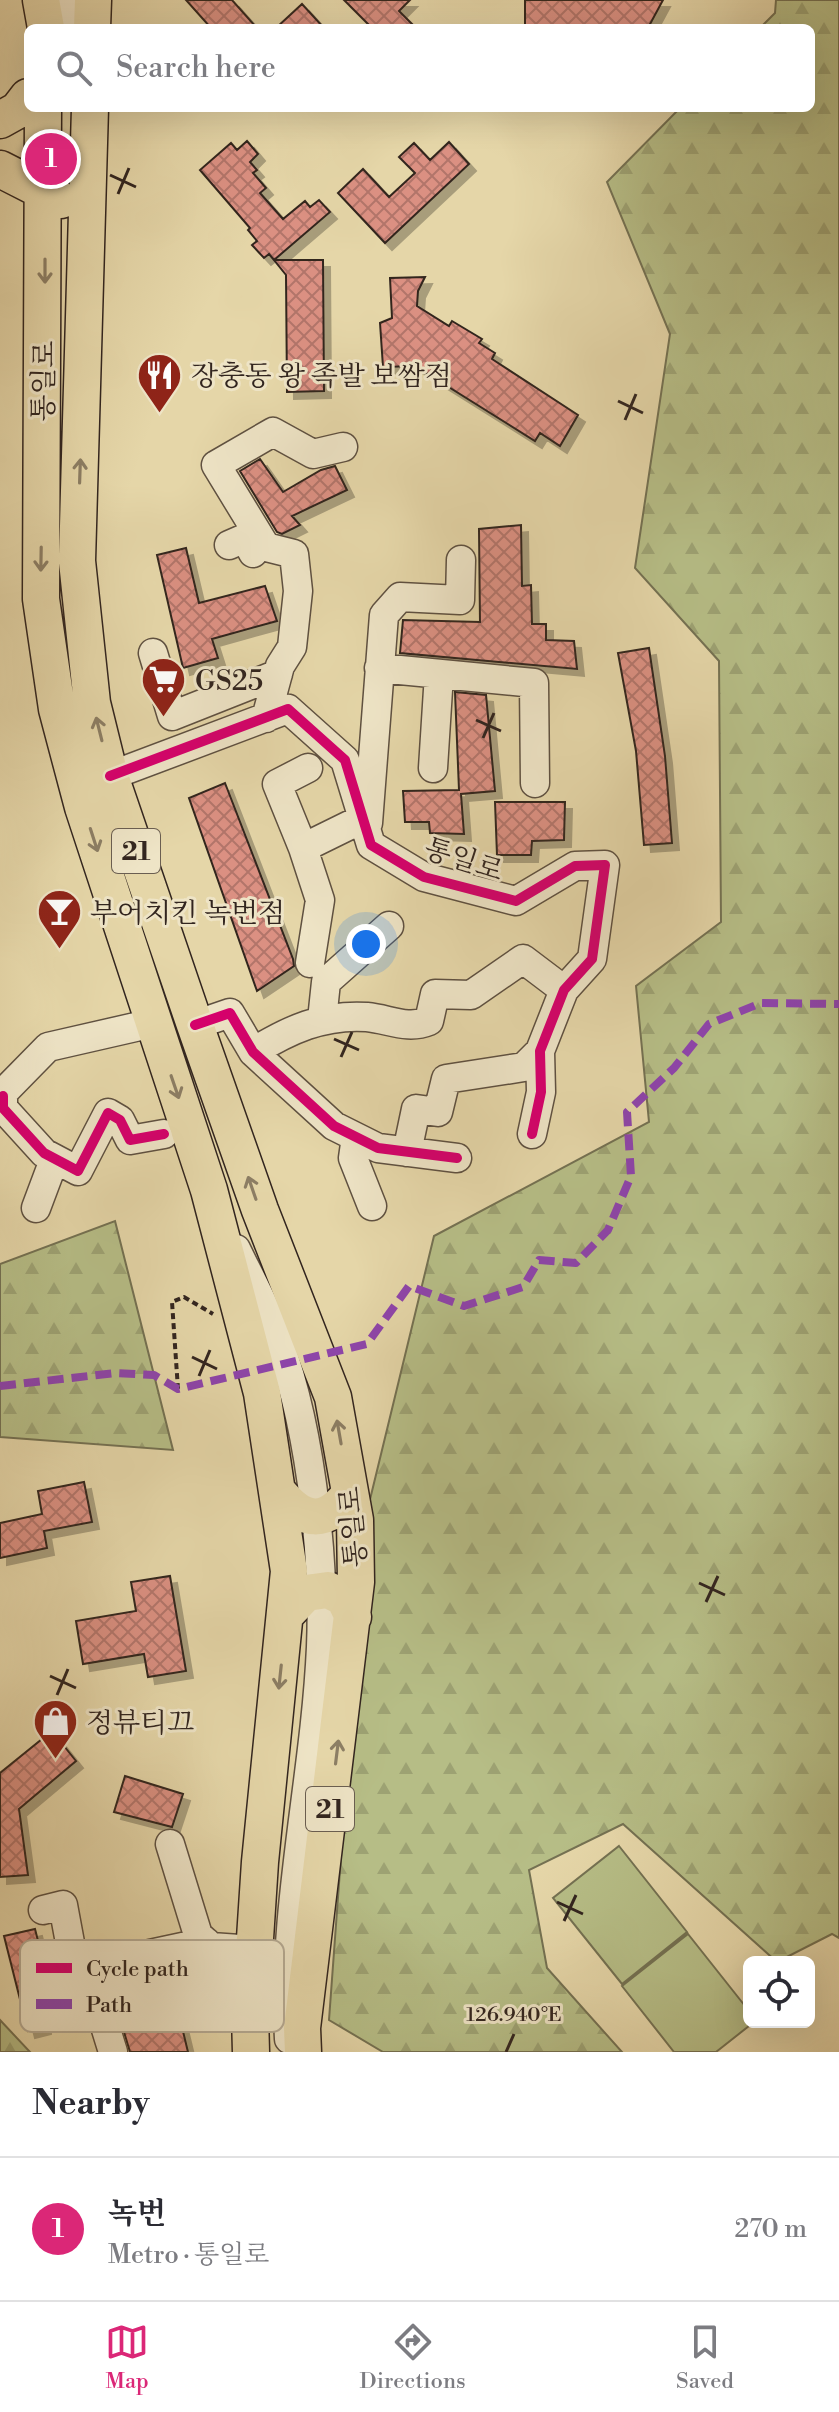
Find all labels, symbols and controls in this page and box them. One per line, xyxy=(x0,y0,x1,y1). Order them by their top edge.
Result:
search box xyxy=(24,24,815,112)
icon: search xyxy=(52,46,96,90)
text: Search here xyxy=(116,49,276,87)
pin: 1 xyxy=(25,129,77,189)
one-way arrow xyxy=(37,257,52,284)
street label: 통일로 xyxy=(26,340,63,422)
restaurant icon: 장충동 왕 족발 보쌈점 xyxy=(136,351,184,414)
place label: 장충동 왕 족발 보쌈점 xyxy=(191,359,452,394)
one-way arrow xyxy=(72,458,87,485)
one-way arrow xyxy=(33,545,49,572)
supermarket icon: GS25 xyxy=(140,656,188,719)
place label: GS25 xyxy=(195,664,263,699)
one-way arrow xyxy=(90,717,105,742)
one-way arrow xyxy=(87,828,102,853)
road number: 21 xyxy=(112,829,160,873)
street label: 통일로 xyxy=(420,831,508,890)
bar icon: 부어치킨 녹번점 xyxy=(35,888,83,951)
place label: 부어치킨 녹번점 xyxy=(90,896,285,931)
your location xyxy=(346,924,386,964)
one-way arrow xyxy=(168,1075,183,1100)
one-way arrow xyxy=(244,1176,258,1201)
one-way arrow xyxy=(331,1420,346,1445)
street label: 통일로 xyxy=(333,1485,374,1569)
one-way arrow xyxy=(273,1663,288,1689)
shop icon: 정뷰티끄 xyxy=(31,1698,79,1761)
place label: 정뷰티끄 xyxy=(86,1706,194,1741)
one-way arrow xyxy=(330,1740,345,1765)
road number: 21 xyxy=(306,1787,354,1831)
legend xyxy=(20,1940,284,2032)
text: Cycle path xyxy=(86,1956,189,1983)
map controls xyxy=(743,1956,815,2028)
button: locate xyxy=(743,1956,815,2028)
text: Path xyxy=(86,1992,132,2019)
text: 126.940°E xyxy=(466,2003,562,2028)
text: Nearby xyxy=(32,2083,150,2125)
text: 녹번 xyxy=(108,2195,166,2233)
text: 1 xyxy=(52,2213,64,2245)
text: 270 m xyxy=(734,2213,807,2245)
text: Metro · 통일로 xyxy=(108,2239,269,2271)
tab: Map xyxy=(105,2320,149,2395)
tab: Directions xyxy=(360,2320,466,2395)
tab: Saved xyxy=(676,2320,734,2395)

